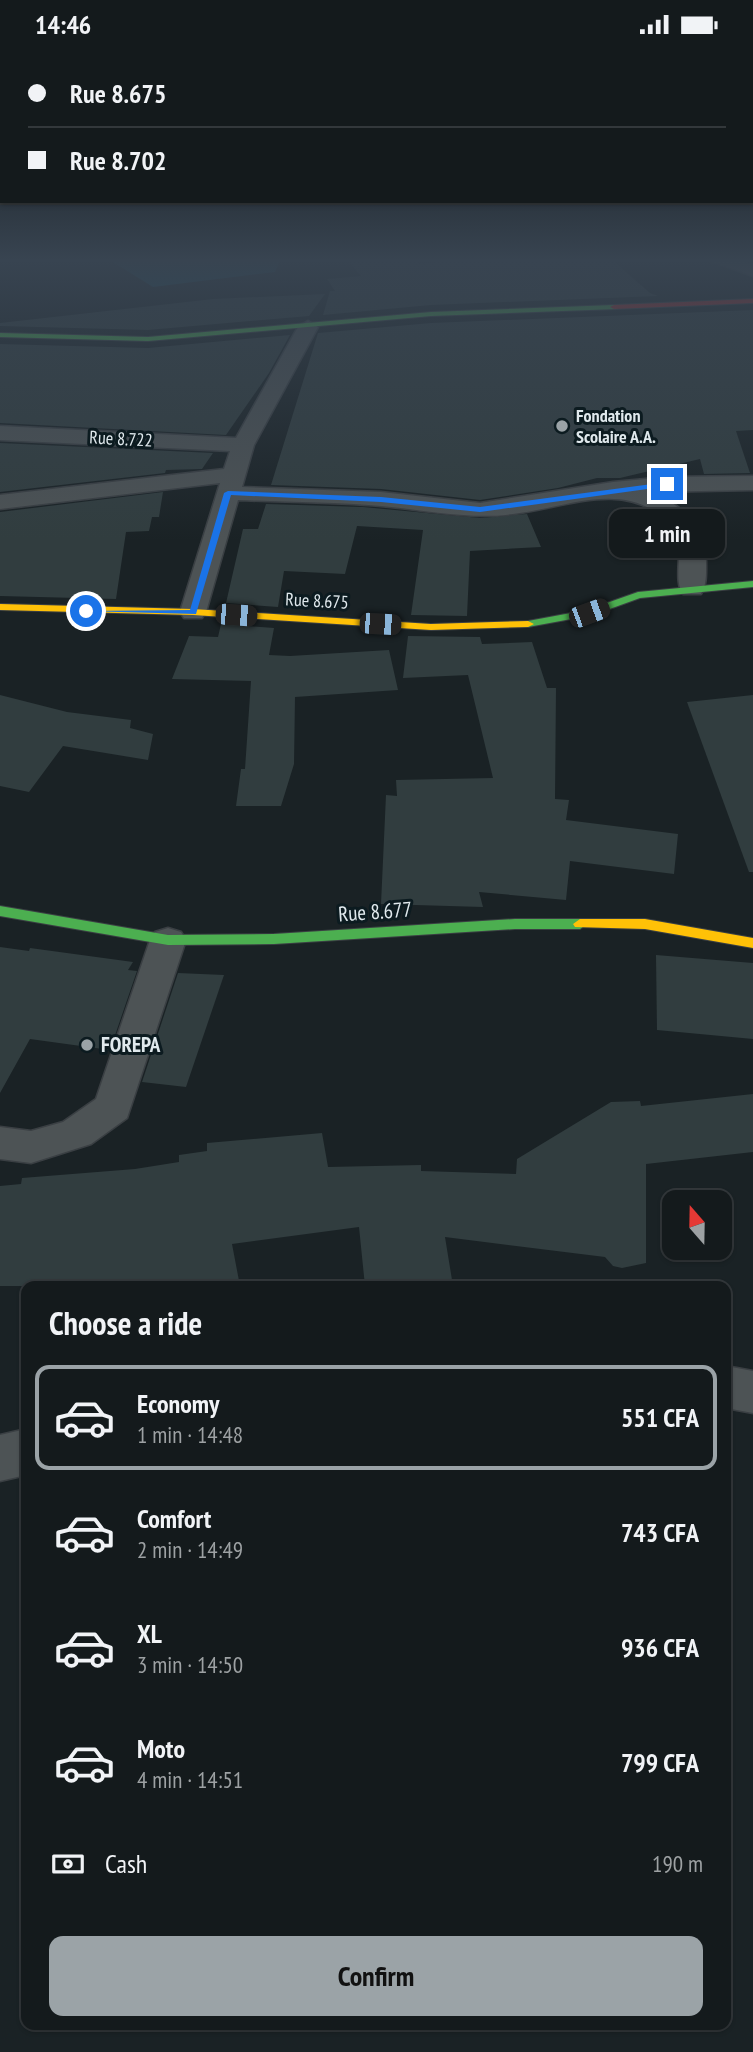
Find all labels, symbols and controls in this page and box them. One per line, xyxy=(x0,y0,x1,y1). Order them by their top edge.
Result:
text: 14:46 xyxy=(35,8,91,41)
text: Rue 8.675 xyxy=(70,77,166,110)
text: Rue 8.702 xyxy=(70,144,166,177)
place label: Fondation Scolaire A.A. xyxy=(576,404,656,448)
marker: Fondation Scolaire A.A. xyxy=(554,418,570,434)
street label: Rue 8.722 xyxy=(89,425,153,452)
route end xyxy=(651,468,683,500)
callout: 1 min xyxy=(609,509,725,557)
text: 1 min xyxy=(644,519,690,548)
street label: Rue 8.675 xyxy=(285,587,349,614)
route start xyxy=(70,595,102,627)
car xyxy=(566,596,613,630)
car xyxy=(215,603,258,627)
car xyxy=(359,612,402,636)
street label: Rue 8.677 xyxy=(337,895,413,928)
place label: FOREPA xyxy=(101,1031,161,1058)
marker: FOREPA xyxy=(79,1037,95,1053)
north arrow xyxy=(662,1190,732,1260)
map controls xyxy=(662,1190,732,1260)
text: Choose a ride xyxy=(49,1302,202,1344)
icon: car xyxy=(53,1386,116,1449)
text: Economy xyxy=(137,1387,219,1420)
text: 551 CFA xyxy=(621,1401,699,1434)
text: 1 min · 14:48 xyxy=(137,1420,243,1449)
icon: car xyxy=(53,1501,116,1564)
text: Comfort xyxy=(137,1502,211,1535)
text: 743 CFA xyxy=(621,1516,699,1549)
text: 2 min · 14:49 xyxy=(137,1535,243,1564)
icon: car xyxy=(53,1616,116,1679)
text: XL xyxy=(137,1617,162,1650)
text: 936 CFA xyxy=(621,1631,699,1664)
text: 3 min · 14:50 xyxy=(137,1650,243,1679)
icon: car xyxy=(53,1731,116,1794)
text: Moto xyxy=(137,1732,185,1765)
text: 799 CFA xyxy=(621,1746,699,1779)
text: 4 min · 14:51 xyxy=(137,1765,243,1794)
icon: cash xyxy=(49,1845,87,1883)
text: Cash xyxy=(105,1847,147,1880)
text: 190 m xyxy=(652,1849,703,1878)
button: Confirm xyxy=(49,1936,703,2016)

